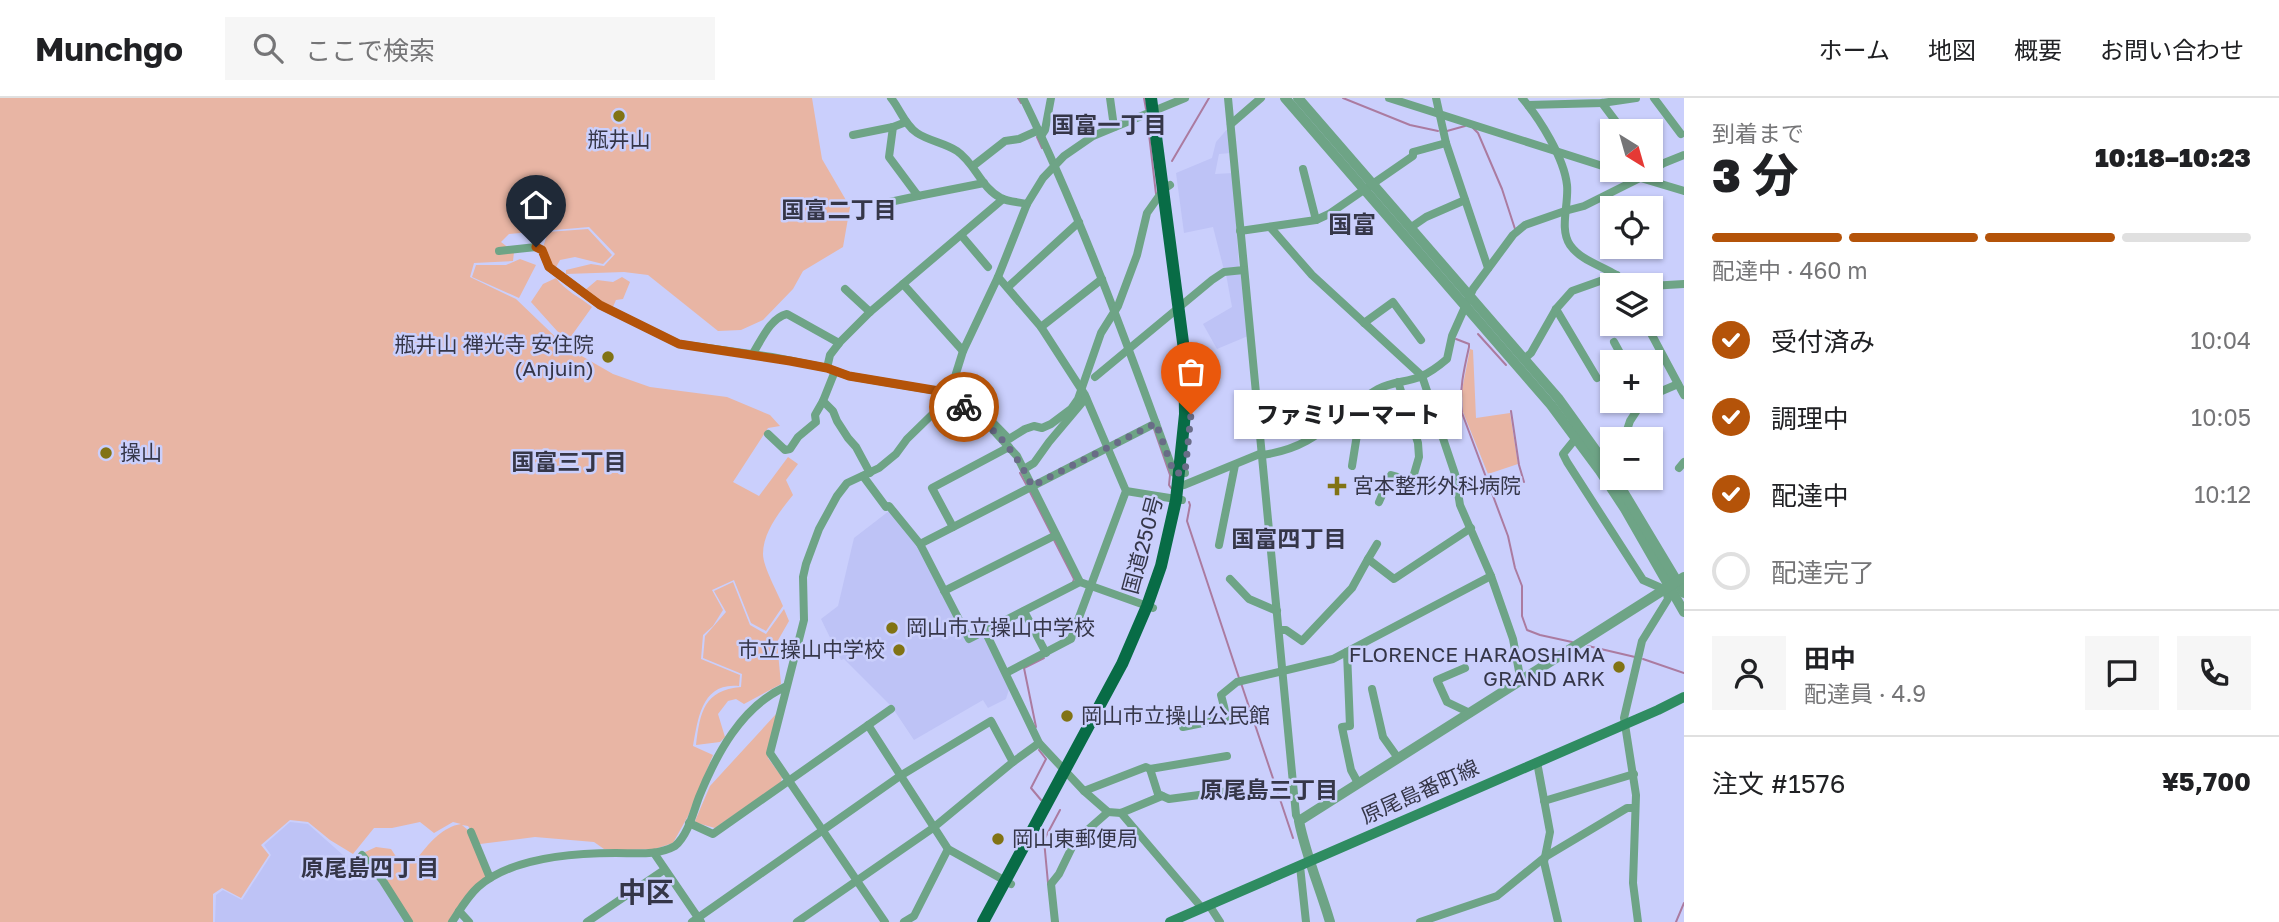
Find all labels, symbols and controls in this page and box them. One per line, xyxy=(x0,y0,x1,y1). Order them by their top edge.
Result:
search box xyxy=(225,17,715,80)
text: Munchgo xyxy=(35,29,183,68)
icon: search xyxy=(249,29,287,67)
text: ここで検索 xyxy=(305,35,435,66)
text: ホーム xyxy=(1819,35,1890,64)
text: 地図 xyxy=(1928,35,1976,64)
text: 概要 xyxy=(2014,35,2062,64)
text: お問い合わせ xyxy=(2100,35,2244,64)
marker: 瓶井山 xyxy=(611,108,627,124)
district label: 国富一丁目 xyxy=(1052,110,1167,138)
north arrow xyxy=(1600,119,1662,182)
map controls xyxy=(1600,119,1663,490)
text: 到着まで xyxy=(1712,119,1804,147)
place label: 瓶井山 xyxy=(588,126,651,152)
text: 10:18–10:23 xyxy=(2095,142,2251,173)
text: 3 分 xyxy=(1712,147,1798,202)
pin xyxy=(506,175,566,247)
icon: home xyxy=(517,186,555,224)
district label: 国富二丁目 xyxy=(782,195,897,223)
button: locate xyxy=(1600,196,1663,259)
district label: 国富 xyxy=(1328,209,1376,238)
text: 配達中 · 460 m xyxy=(1712,256,1868,284)
button: layers xyxy=(1600,273,1663,336)
icon: check xyxy=(1712,321,1750,359)
text: 受付済み xyxy=(1771,326,1875,357)
text: 10:04 xyxy=(2190,326,2251,354)
place label: 瓶井山 禅光寺 安住院 (Anjuin) xyxy=(395,331,594,381)
pin xyxy=(1161,342,1221,414)
marker: 瓶井山 禅光寺 安住院 (Anjuin) xyxy=(600,349,616,365)
button: + xyxy=(1600,350,1663,413)
icon: bag xyxy=(1172,353,1210,391)
courier xyxy=(929,372,999,442)
icon: bike xyxy=(945,388,983,426)
callout: ファミリーマート xyxy=(1233,390,1460,438)
icon: check xyxy=(1712,398,1750,436)
text: ファミリーマート xyxy=(1256,400,1440,428)
text: 調理中 xyxy=(1771,403,1849,434)
text: 10:05 xyxy=(2191,403,2251,431)
button: − xyxy=(1600,427,1663,490)
place label: 操山 xyxy=(120,439,162,465)
marker: 操山 xyxy=(98,445,114,461)
district label: 国富三丁目 xyxy=(512,447,627,475)
place label: 宮本整形外科病院 xyxy=(1353,472,1521,498)
icon: check xyxy=(1712,475,1750,513)
marker: 宮本整形外科病院 xyxy=(1327,476,1347,496)
text: 配達中 xyxy=(1771,480,1849,511)
text: 10:12 xyxy=(2194,480,2251,508)
street label: 国道250号 xyxy=(1116,493,1168,597)
district label: 国富四丁目 xyxy=(1232,524,1347,552)
text: 配達完了 xyxy=(1771,557,1875,588)
place label: 岡山市立操山中学校 xyxy=(906,614,1095,640)
marker: 岡山市立操山中学校 xyxy=(884,620,900,636)
place label: 市立操山中学校 xyxy=(738,636,885,662)
button: person xyxy=(1712,636,1786,710)
button: chat xyxy=(2085,636,2159,710)
button: phone xyxy=(2177,636,2251,710)
place label: FLORENCE HARAOSHIMA GRAND ARK xyxy=(1349,641,1605,691)
marker: 市立操山中学校 xyxy=(891,642,907,658)
text: 田中 xyxy=(1804,643,1856,674)
marker: FLORENCE HARAOSHIMA GRAND ARK xyxy=(1611,659,1627,675)
text: 配達員 · 4.9 xyxy=(1804,679,1926,707)
place label: 岡山市立操山公民館 xyxy=(1081,702,1270,728)
marker: 岡山市立操山公民館 xyxy=(1059,708,1075,724)
street label: 原尾島番町線 xyxy=(1357,754,1482,829)
text: ¥5,700 xyxy=(2162,766,2251,797)
text: 注文 #1576 xyxy=(1712,768,1845,799)
district label: 原尾島三丁目 xyxy=(1200,775,1338,803)
place label: 岡山東郵便局 xyxy=(1012,825,1138,851)
marker: 岡山東郵便局 xyxy=(990,831,1006,847)
district label: 原尾島四丁目 xyxy=(301,853,439,881)
district label: 中区 xyxy=(618,875,674,908)

